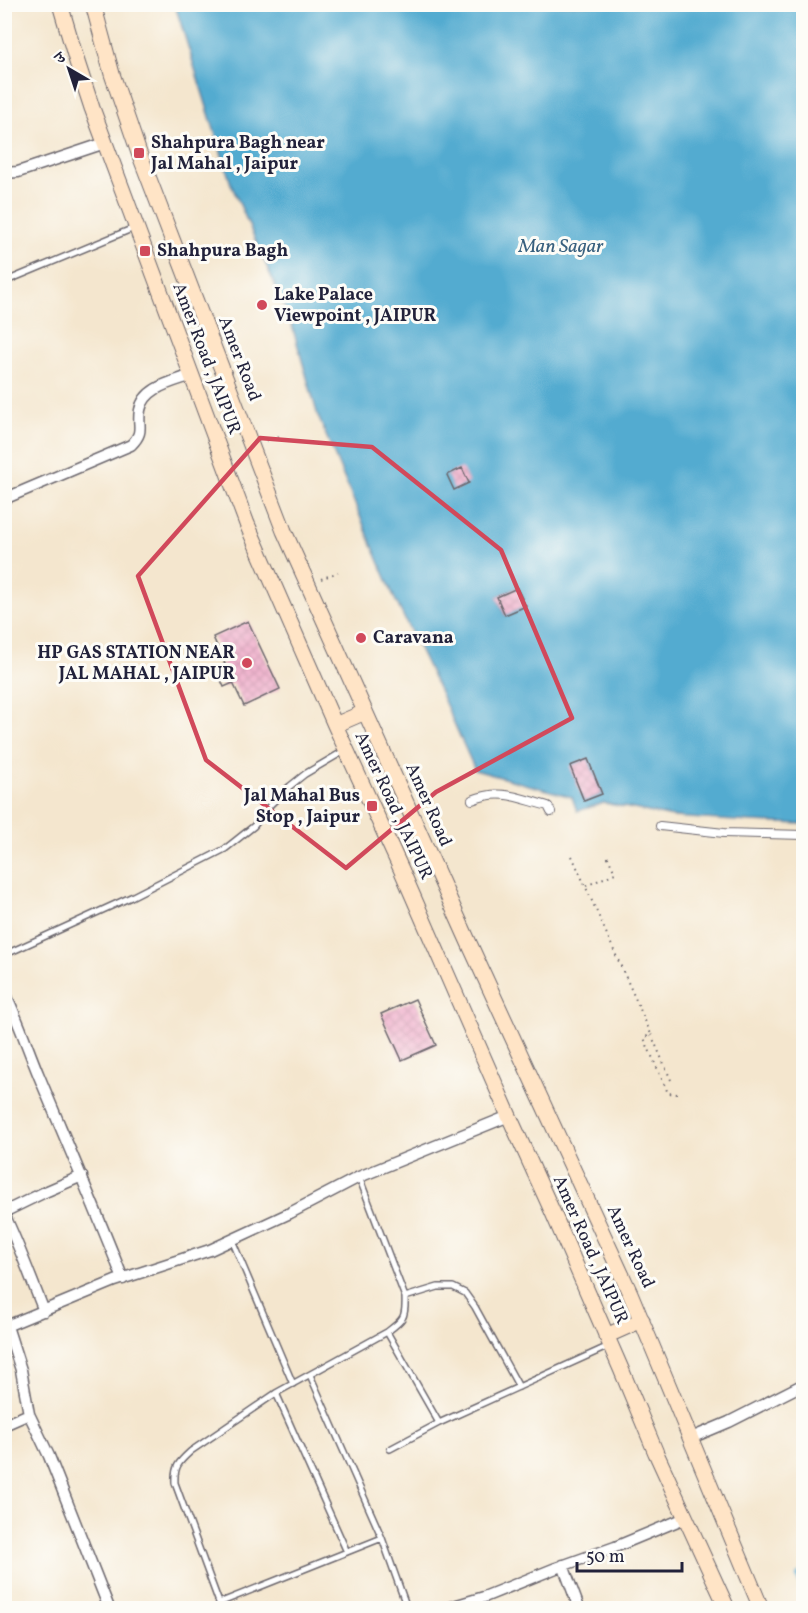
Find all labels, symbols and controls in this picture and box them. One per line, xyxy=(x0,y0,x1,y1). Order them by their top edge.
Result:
north arrow xyxy=(39,39,99,99)
text: उ xyxy=(50,47,72,71)
place label: Shahpura Bagh near Jal Mahal , Jaipur xyxy=(150,131,325,177)
marker: Shahpura Bagh near Jal Mahal , Jaipur xyxy=(132,146,146,160)
water label: Man Sagar xyxy=(517,233,604,261)
place label: Shahpura Bagh xyxy=(157,239,288,264)
marker: Shahpura Bagh xyxy=(138,244,152,258)
street label: Amer Road , JAIPUR xyxy=(167,280,245,438)
place label: Lake Palace Viewpoint , JAIPUR xyxy=(274,283,437,329)
marker: Lake Palace Viewpoint , JAIPUR xyxy=(255,298,269,312)
street label: Amer Road xyxy=(213,314,265,404)
place label: Caravana xyxy=(373,626,454,651)
marker: Caravana xyxy=(354,631,368,645)
place label: HP GAS STATION NEAR JAL MAHAL , JAIPUR xyxy=(37,641,235,687)
marker: HP GAS STATION NEAR JAL MAHAL , JAIPUR xyxy=(240,656,254,670)
street label: Amer Road , JAIPUR xyxy=(348,728,438,884)
street label: Amer Road xyxy=(398,759,458,851)
place label: Jal Mahal Bus Stop , Jaipur xyxy=(243,784,360,830)
marker: Jal Mahal Bus Stop , Jaipur xyxy=(365,799,379,813)
street label: Amer Road , JAIPUR xyxy=(546,1172,634,1328)
street label: Amer Road xyxy=(600,1201,660,1293)
scale bar xyxy=(577,1535,682,1573)
text: 50 m xyxy=(586,1545,625,1570)

